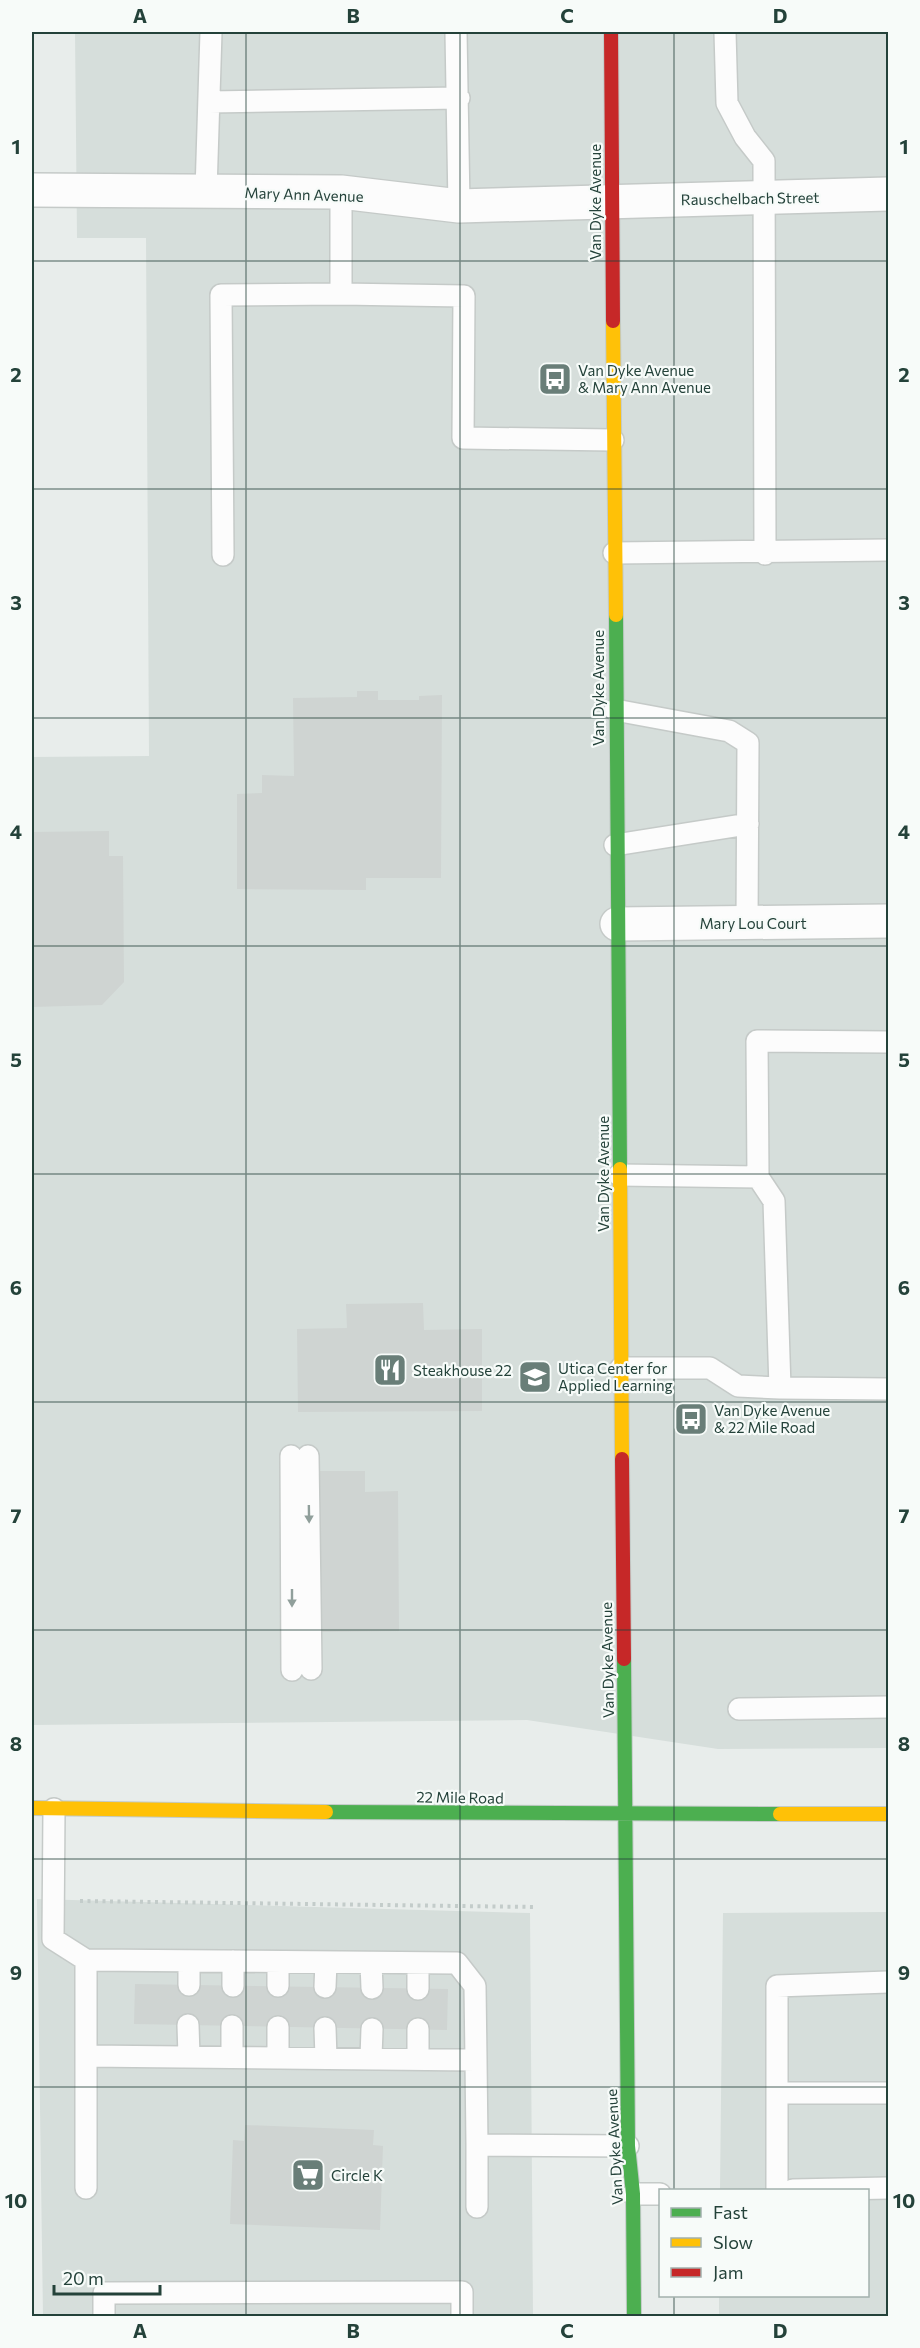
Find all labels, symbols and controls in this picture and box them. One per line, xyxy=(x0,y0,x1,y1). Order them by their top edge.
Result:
text: A xyxy=(133,3,147,27)
text: B xyxy=(346,3,360,27)
text: C xyxy=(560,3,574,27)
text: D xyxy=(773,3,787,27)
text: 1 xyxy=(11,134,21,158)
text: 1 xyxy=(899,134,909,158)
street label: Van Dyke Avenue xyxy=(586,144,604,260)
street label: Mary Ann Avenue xyxy=(244,183,364,205)
street label: Rauschelbach Street xyxy=(680,188,820,208)
bus stop icon: Van Dyke Avenue & Mary Ann Avenue xyxy=(537,361,573,397)
place label: Van Dyke Avenue & Mary Ann Avenue xyxy=(578,361,711,396)
text: 2 xyxy=(10,362,22,386)
text: 2 xyxy=(898,362,910,386)
text: 3 xyxy=(10,590,22,614)
text: 3 xyxy=(898,590,910,614)
street label: Van Dyke Avenue xyxy=(589,630,607,746)
text: 4 xyxy=(10,819,22,843)
text: 4 xyxy=(898,819,910,843)
street label: Mary Lou Court xyxy=(699,914,807,932)
text: 5 xyxy=(10,1047,22,1071)
text: 5 xyxy=(898,1047,910,1071)
street label: Van Dyke Avenue xyxy=(594,1116,612,1232)
text: 6 xyxy=(10,1275,22,1299)
text: 6 xyxy=(898,1275,910,1299)
restaurant icon: Steakhouse 22 xyxy=(372,1352,408,1388)
school or university icon: Utica Center for Applied Learning xyxy=(517,1359,553,1395)
place label: Utica Center for Applied Learning xyxy=(558,1359,673,1394)
place label: Steakhouse 22 xyxy=(413,1361,512,1379)
bus stop icon: Van Dyke Avenue & 22 Mile Road xyxy=(673,1401,709,1437)
place label: Van Dyke Avenue & 22 Mile Road xyxy=(714,1401,830,1436)
text: 7 xyxy=(11,1503,22,1527)
text: 7 xyxy=(899,1503,910,1527)
one-way arrow xyxy=(304,1505,313,1524)
one-way arrow xyxy=(287,1589,297,1608)
street label: Van Dyke Avenue xyxy=(597,1602,617,1718)
text: 8 xyxy=(10,1731,22,1755)
text: 8 xyxy=(898,1731,910,1755)
street label: 22 Mile Road xyxy=(416,1787,504,1807)
text: 9 xyxy=(10,1960,22,1984)
text: 9 xyxy=(898,1960,910,1984)
street label: Van Dyke Avenue xyxy=(602,2088,626,2206)
supermarket icon: Circle K xyxy=(290,2157,326,2193)
place label: Circle K xyxy=(331,2166,383,2184)
text: 10 xyxy=(5,2188,27,2212)
text: 10 xyxy=(893,2188,915,2212)
legend xyxy=(659,2189,869,2297)
text: Fast xyxy=(713,2201,748,2223)
text: Slow xyxy=(713,2231,753,2253)
scale bar xyxy=(54,2258,160,2296)
text: Jam xyxy=(713,2261,743,2283)
text: 20 m xyxy=(63,2267,104,2289)
text: A xyxy=(133,2318,147,2342)
text: B xyxy=(346,2318,360,2342)
text: C xyxy=(560,2318,574,2342)
text: D xyxy=(773,2318,787,2342)

